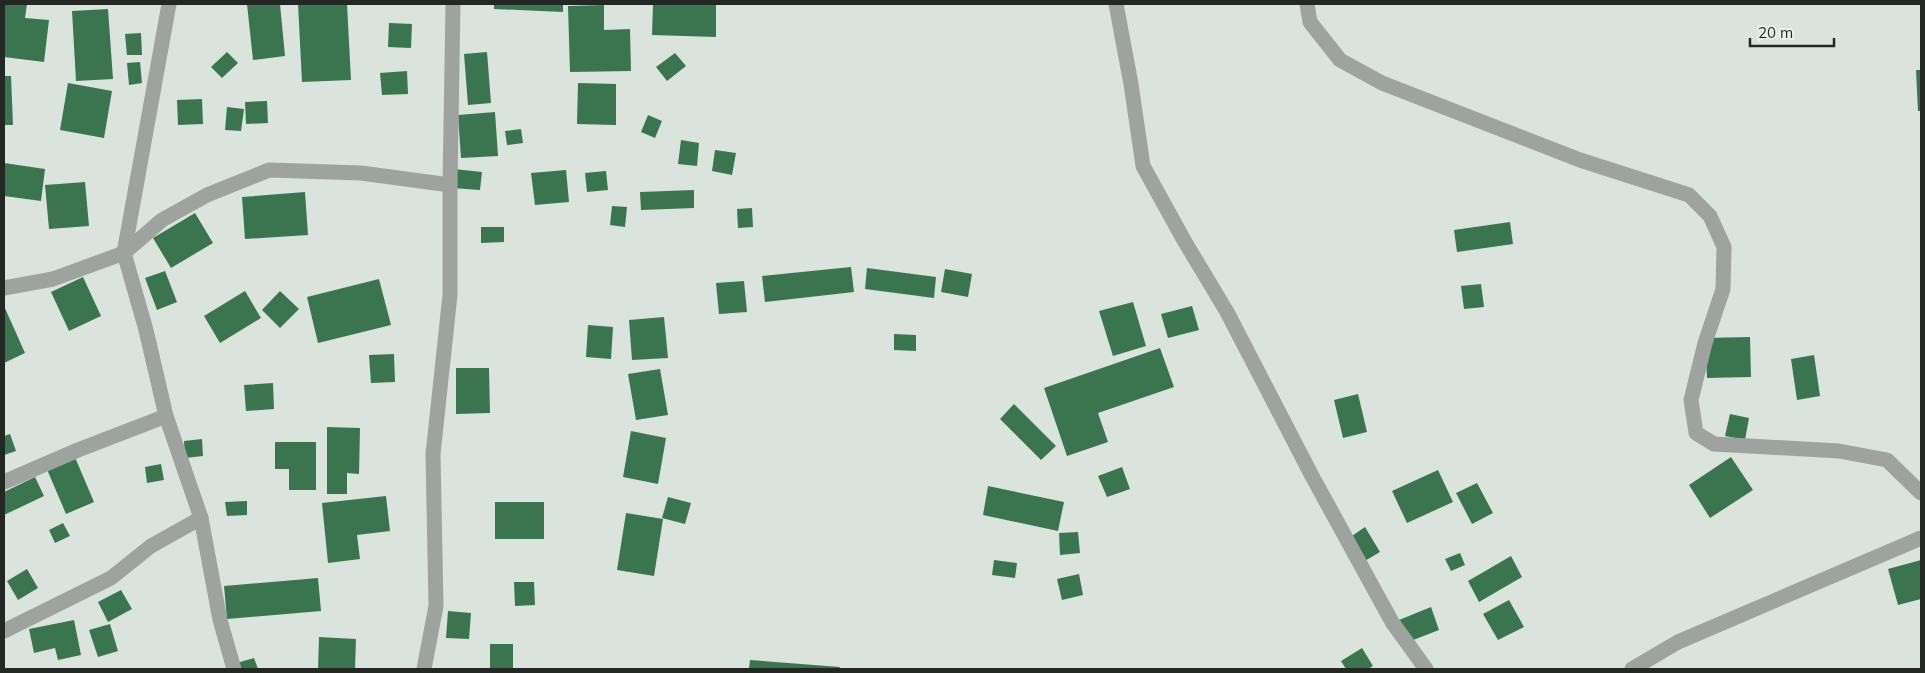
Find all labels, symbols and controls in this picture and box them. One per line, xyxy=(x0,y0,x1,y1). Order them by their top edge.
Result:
scale bar xyxy=(1750,15,1834,47)
text: 20 m xyxy=(1758,23,1793,42)

